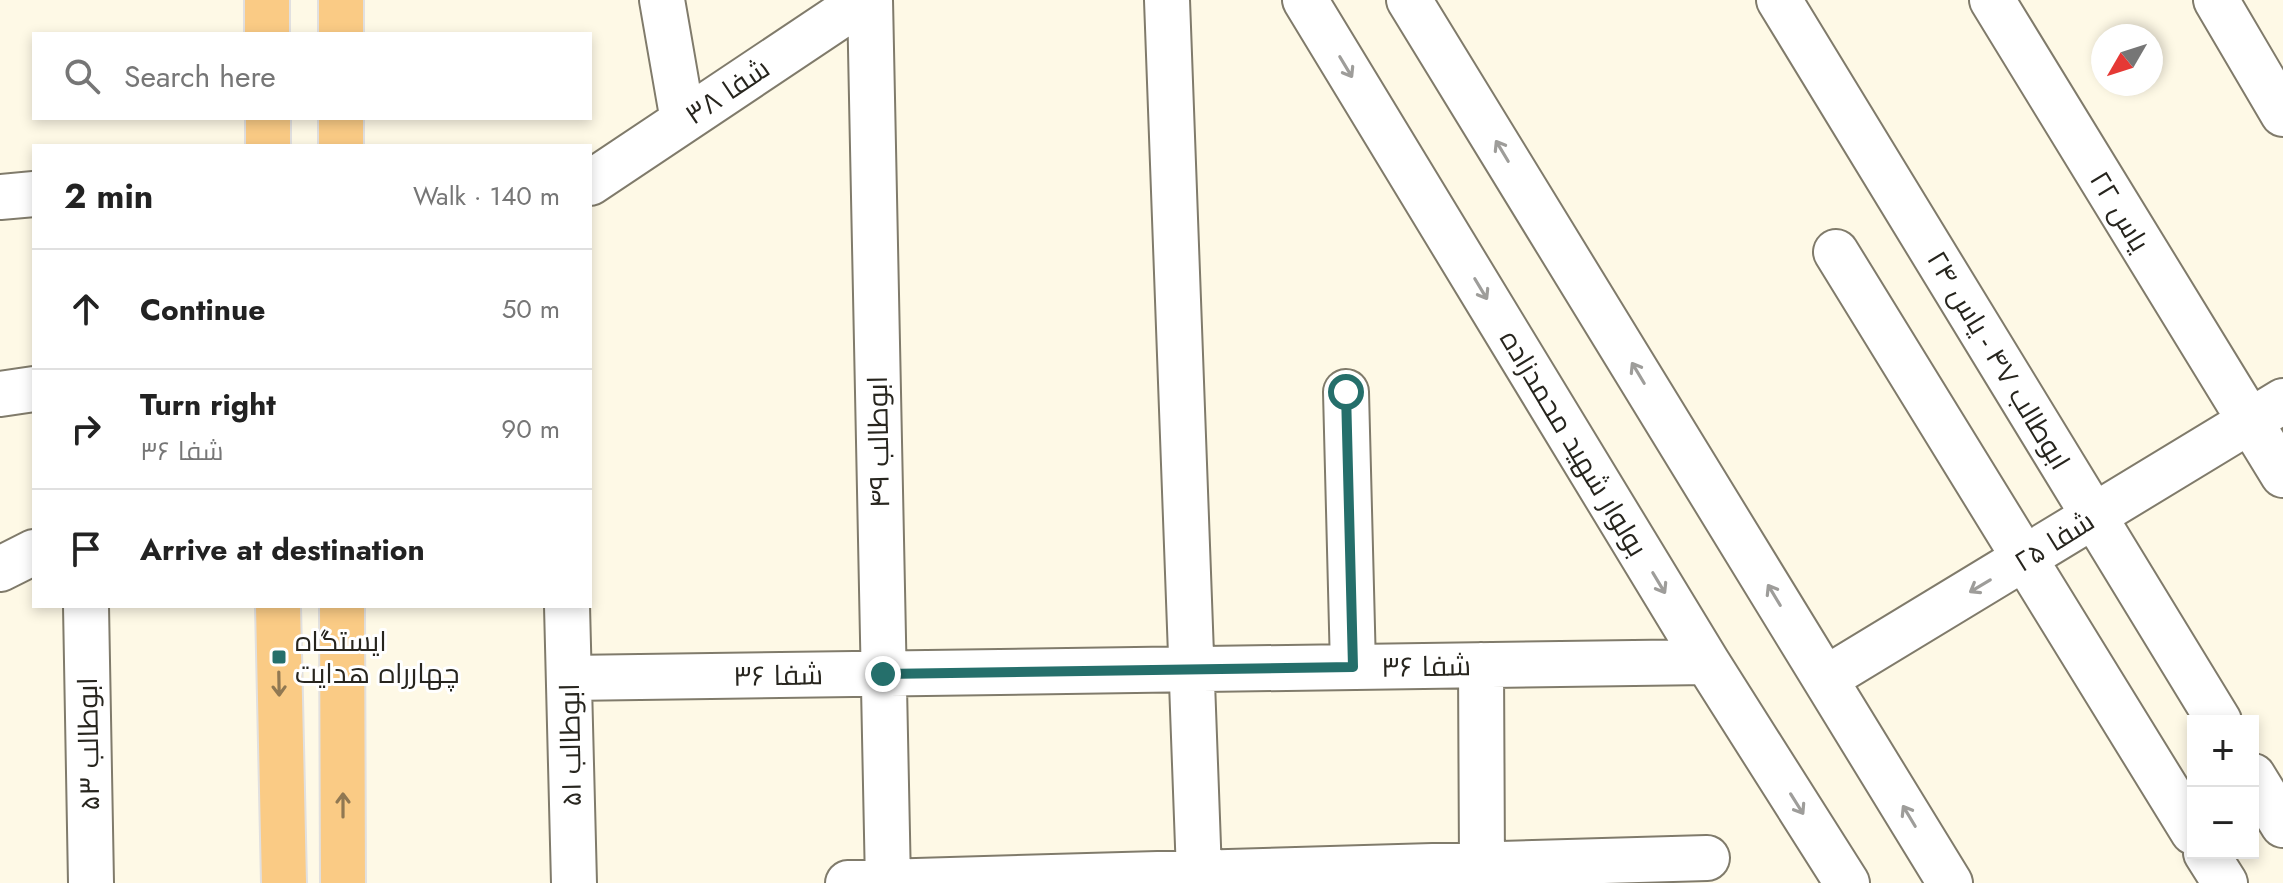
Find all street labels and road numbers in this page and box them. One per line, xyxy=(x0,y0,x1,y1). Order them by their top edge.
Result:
street label: شفا ۳۸ xyxy=(677,48,778,135)
street label: یاس ۲۲ xyxy=(2079,163,2160,260)
street label: ابوطالب ۴۷ - یاس ۲۴ xyxy=(1917,243,2080,478)
street label: بولوار شهید محمدزاده xyxy=(1490,322,1657,564)
street label: ابوطالب ۴۹ xyxy=(857,375,900,509)
street label: شفا ۲۵ xyxy=(2006,501,2102,582)
street label: شفا ۳۶ xyxy=(1381,645,1471,688)
street label: شفا ۳۶ xyxy=(733,654,823,697)
street label: ابوطالب ۵۳ xyxy=(67,677,110,811)
street label: ابوطالب ۵۱ xyxy=(549,683,592,807)

